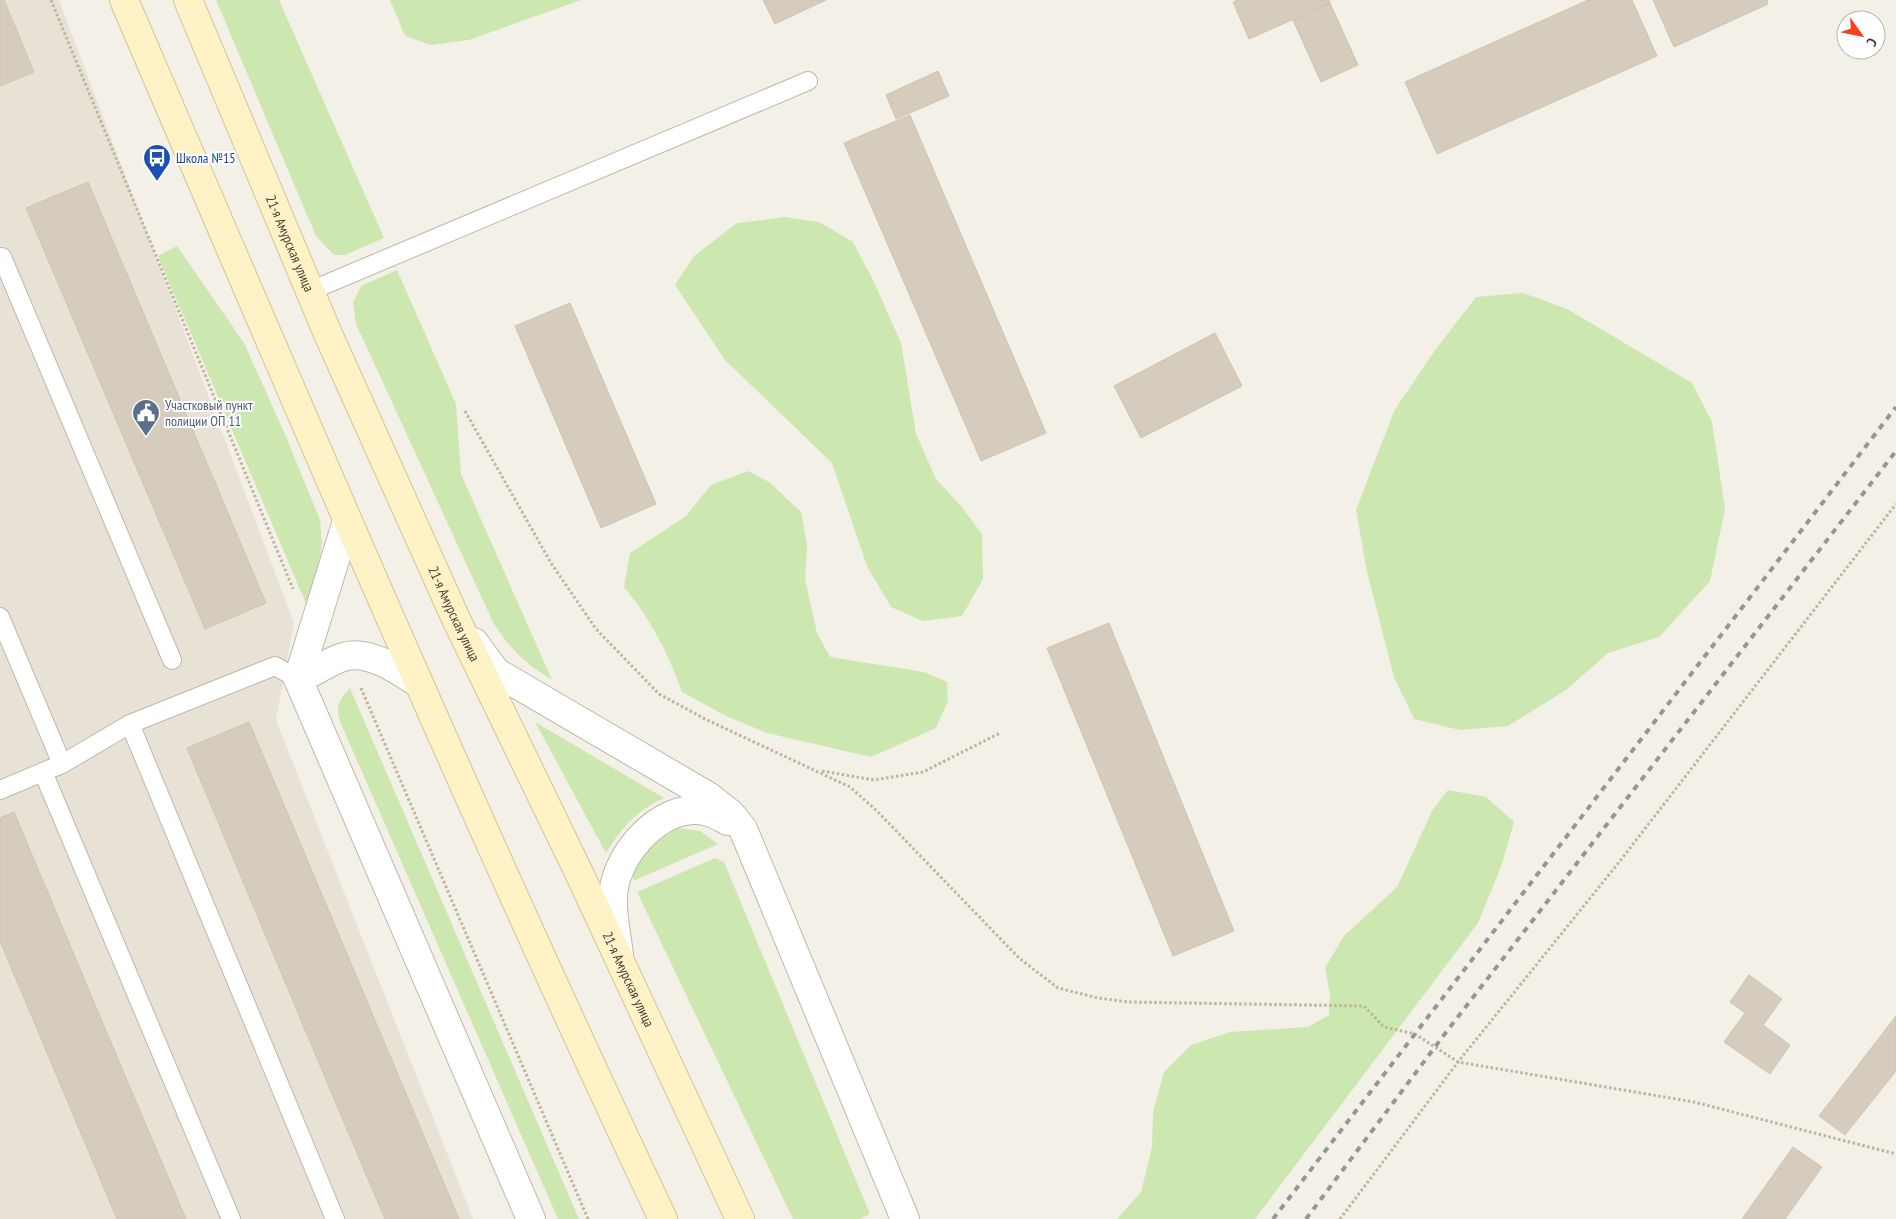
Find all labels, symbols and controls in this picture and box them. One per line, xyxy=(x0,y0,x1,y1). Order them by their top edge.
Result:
north arrow xyxy=(1836,10,1886,60)
text: С xyxy=(1862,34,1881,50)
bus stop icon: Школа №15 xyxy=(142,143,172,182)
place label: Школа №15 xyxy=(176,149,236,167)
street label: 21-я Амурская улица xyxy=(262,192,318,295)
place label: Участковый пункт полиции ОП 11 xyxy=(165,396,253,430)
public building icon: Участковый пункт полиции ОП 11 xyxy=(131,398,161,437)
street label: 21-я Амурская улица xyxy=(424,563,484,664)
street label: 21-я Амурская улица xyxy=(599,929,658,1030)

